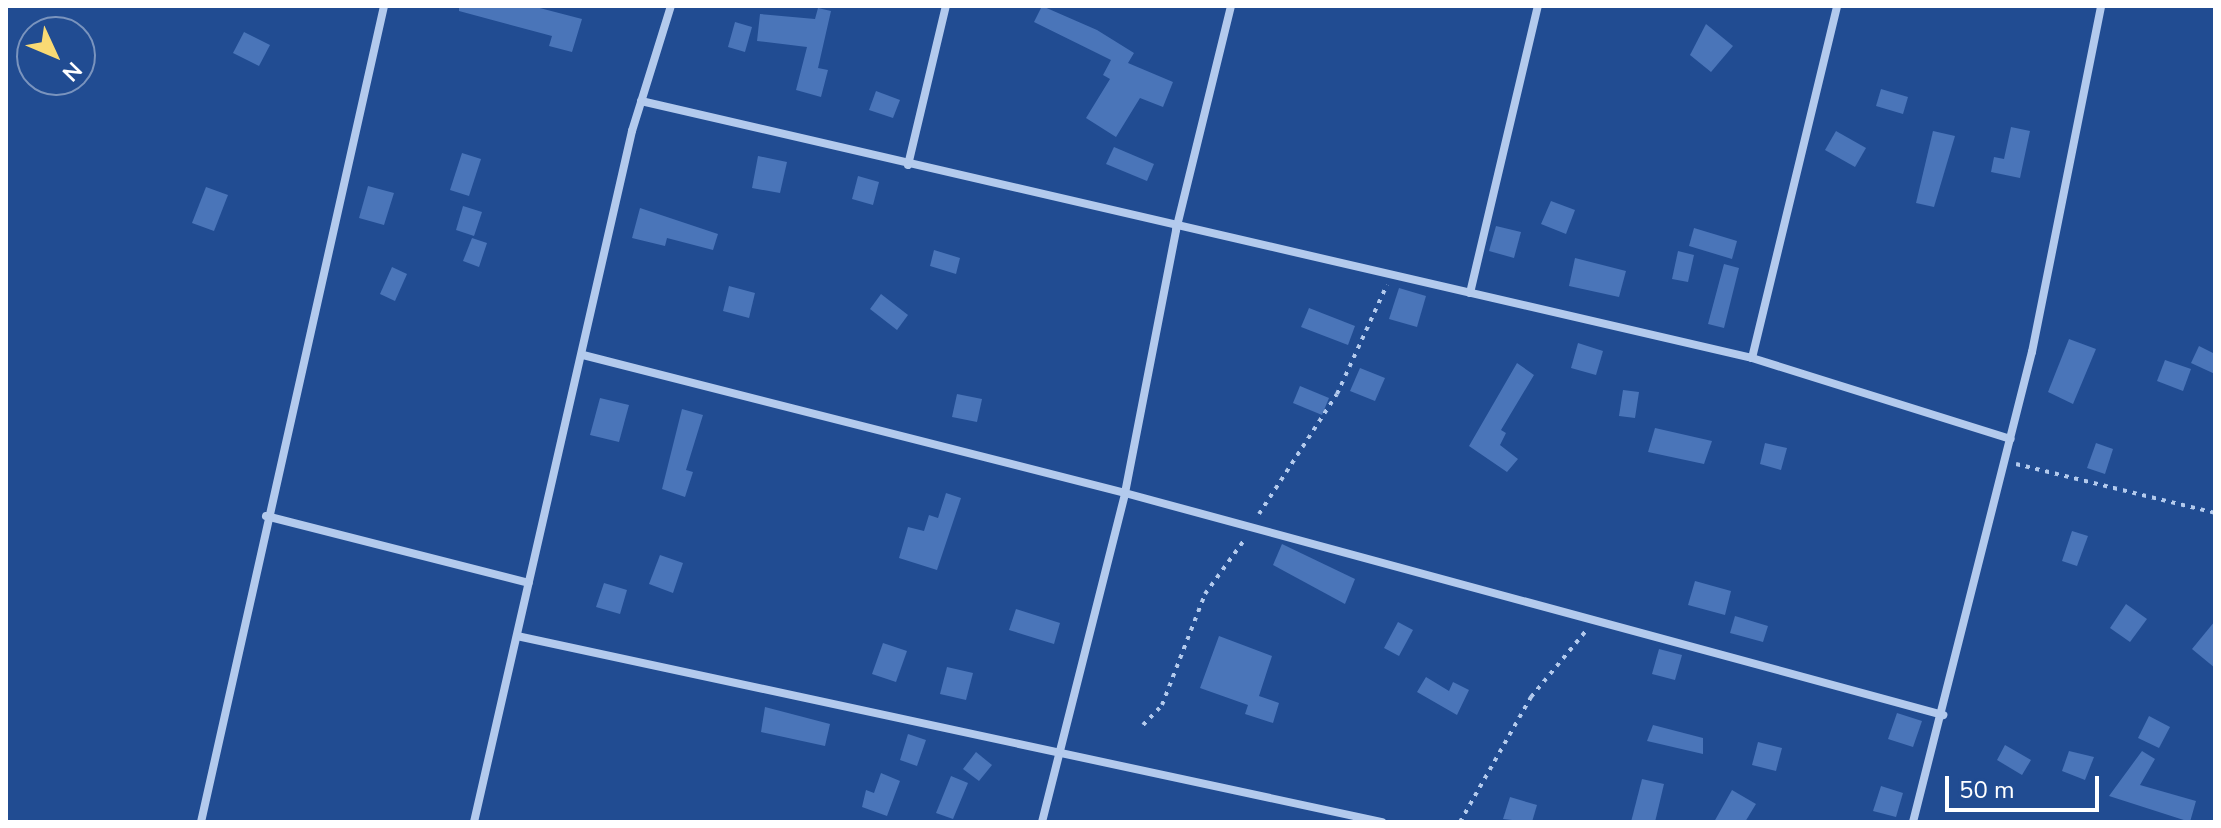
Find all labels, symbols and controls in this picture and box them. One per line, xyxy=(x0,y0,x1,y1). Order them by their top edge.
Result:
north arrow xyxy=(16,16,96,96)
text: N xyxy=(55,55,88,88)
scale bar xyxy=(1949,760,2103,810)
text: 50 m xyxy=(1959,774,2015,806)

